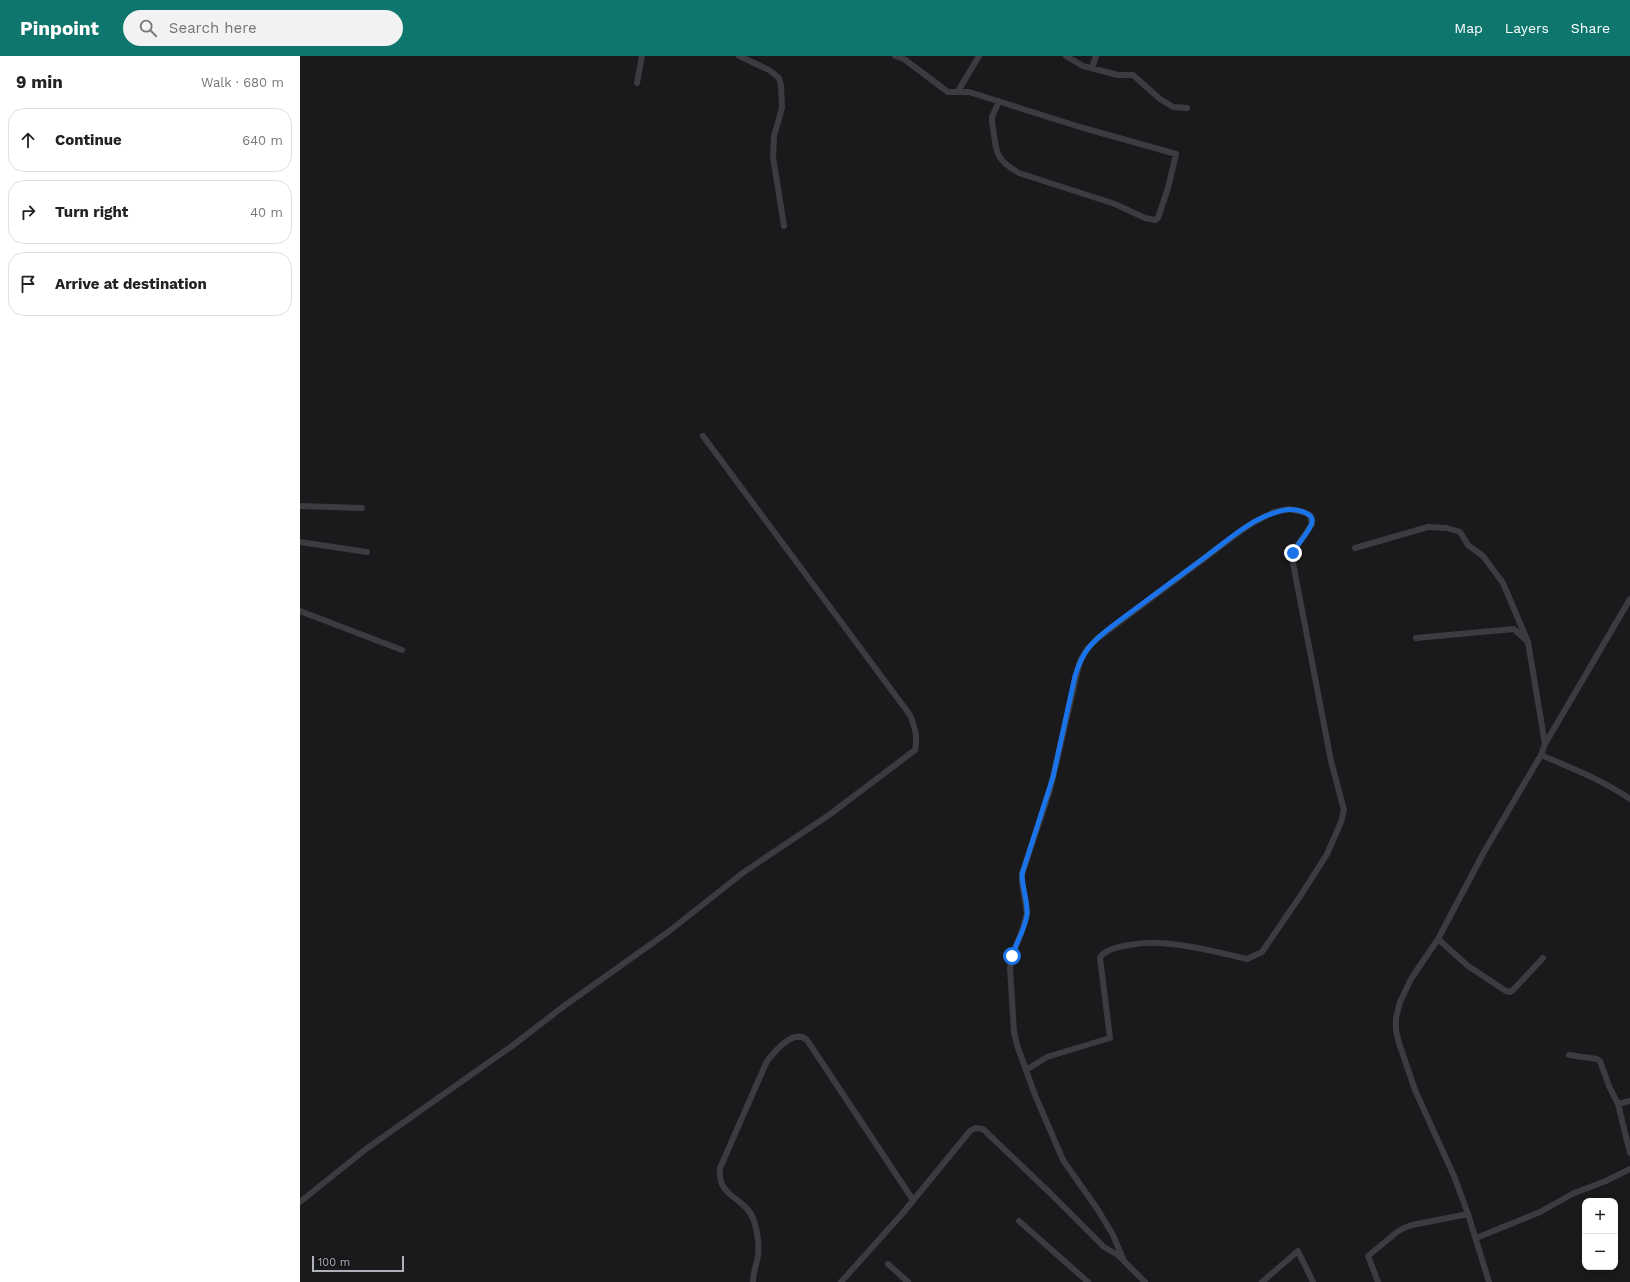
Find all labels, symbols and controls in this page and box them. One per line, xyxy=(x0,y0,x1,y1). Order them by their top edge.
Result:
search box xyxy=(123,10,403,46)
text: Pinpoint xyxy=(20,17,99,40)
icon: search xyxy=(137,17,159,39)
text: Search here xyxy=(169,19,257,37)
text: Map xyxy=(1454,20,1483,36)
text: Layers xyxy=(1505,20,1549,36)
text: Share xyxy=(1571,20,1610,36)
text: 9 min xyxy=(16,72,63,92)
text: Walk · 680 m xyxy=(201,75,284,90)
icon: ahead xyxy=(17,129,39,151)
text: Continue xyxy=(55,131,122,149)
text: 640 m xyxy=(242,133,283,148)
icon: right xyxy=(17,201,39,223)
text: Turn right xyxy=(55,203,128,221)
text: 40 m xyxy=(250,205,283,220)
icon: arrive xyxy=(17,273,39,295)
text: Arrive at destination xyxy=(55,275,207,293)
route end xyxy=(1284,544,1302,562)
route start xyxy=(1003,947,1021,965)
map controls xyxy=(1582,1198,1618,1270)
button: + xyxy=(1582,1198,1618,1234)
button: − xyxy=(1582,1234,1618,1270)
scale bar xyxy=(312,1254,404,1273)
text: 100 m xyxy=(318,1256,350,1269)

